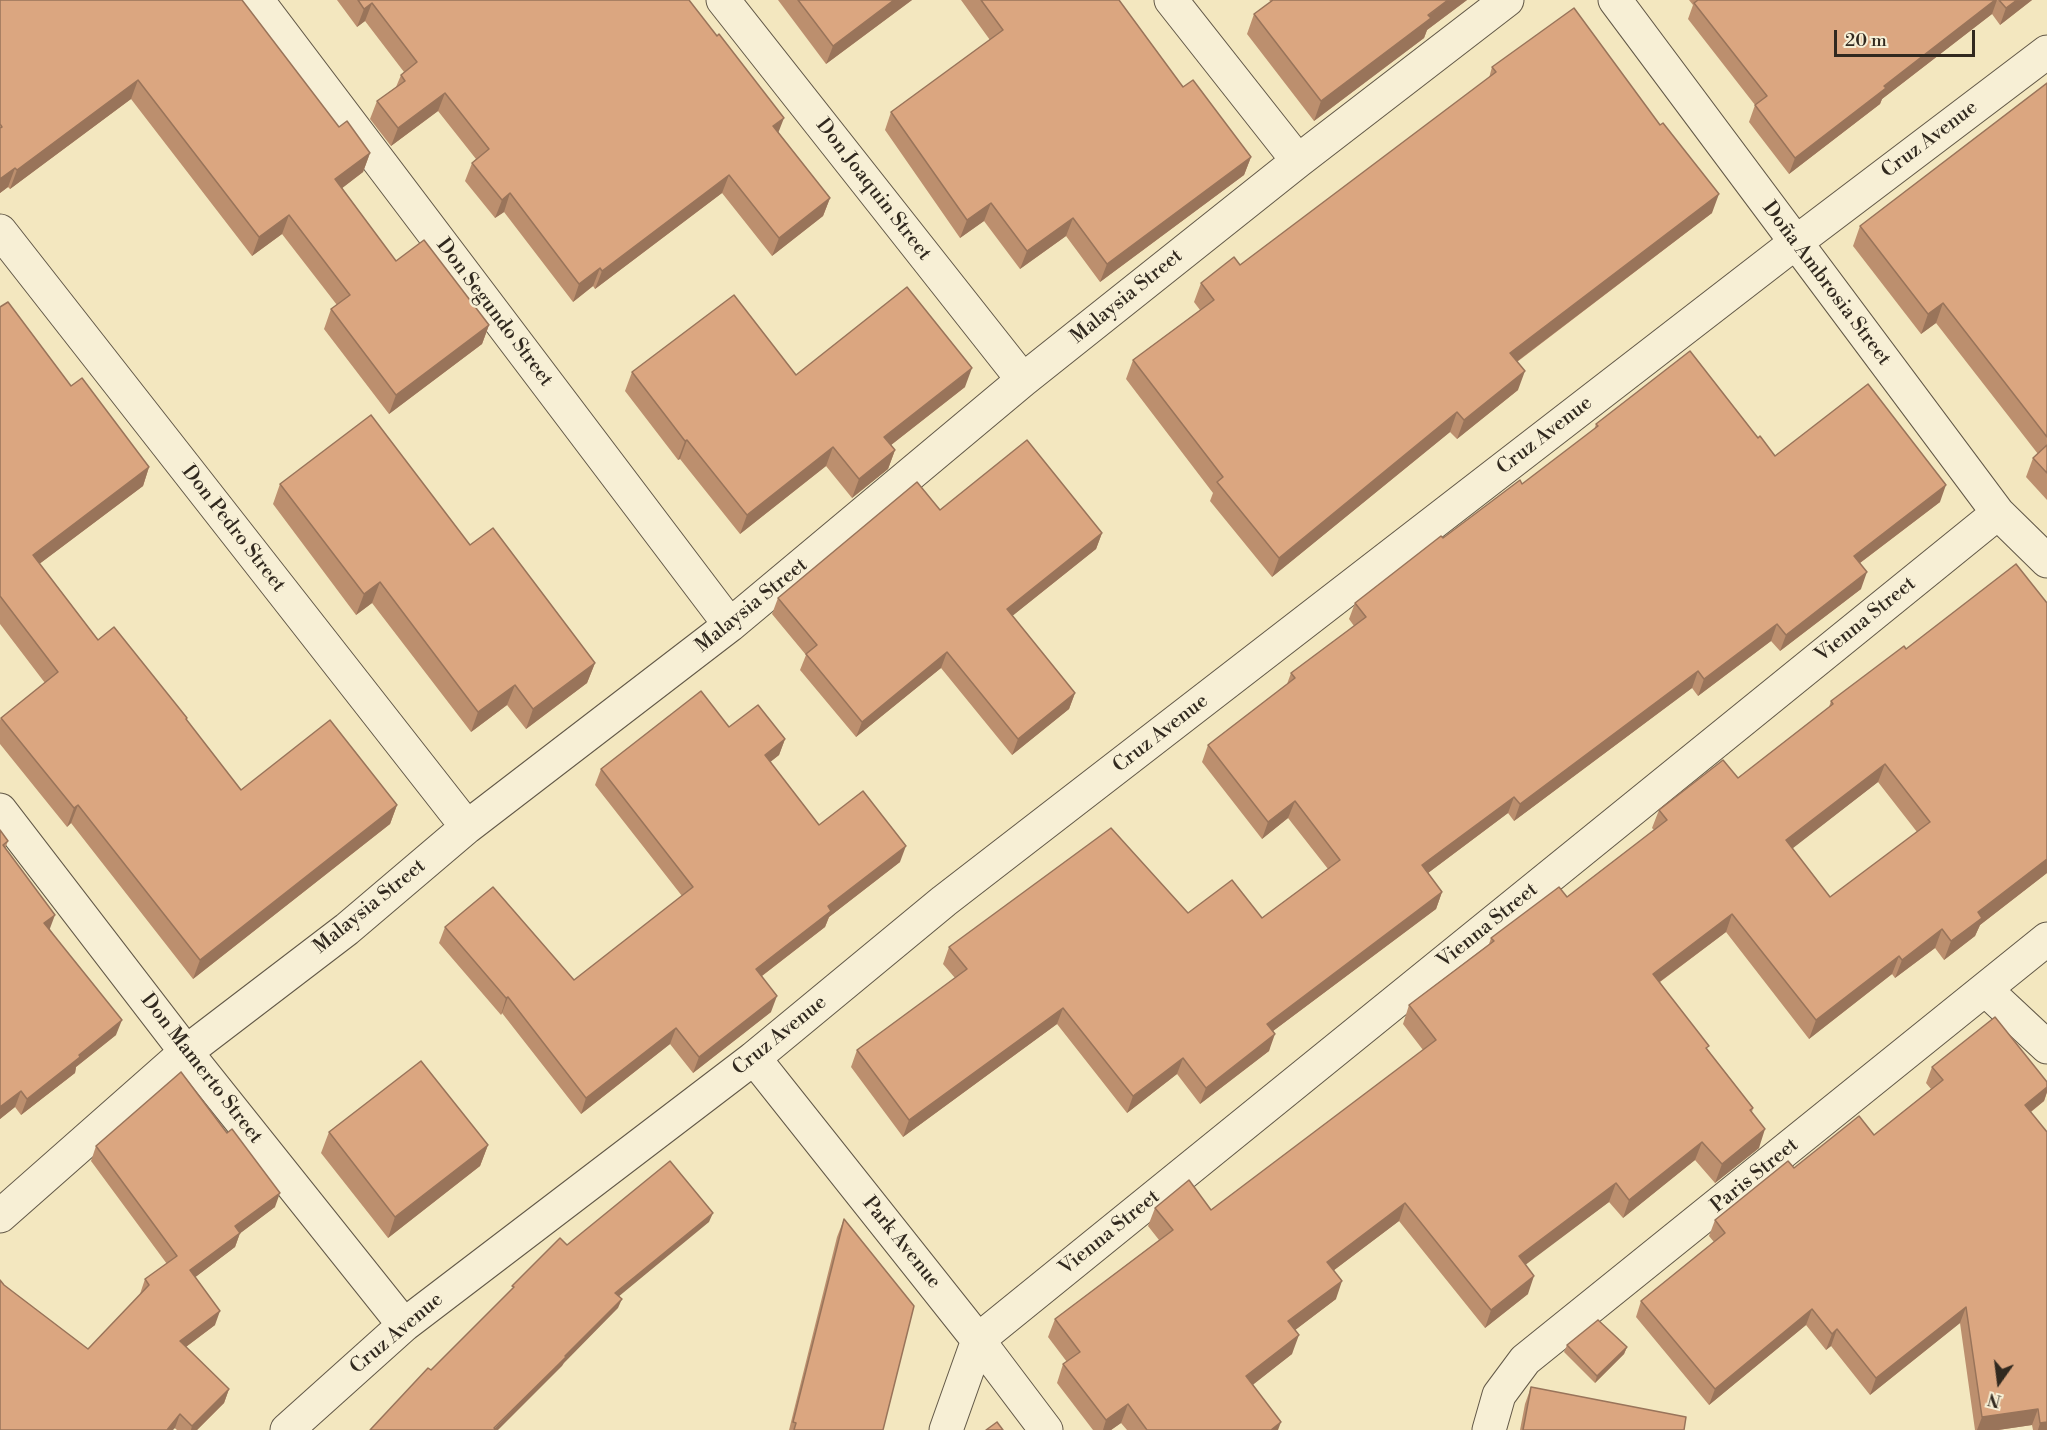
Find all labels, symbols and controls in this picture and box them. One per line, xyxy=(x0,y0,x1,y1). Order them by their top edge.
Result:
scale bar xyxy=(1837,18,1978,56)
text: 20 m xyxy=(1845,29,1887,52)
street label: Cruz Avenue xyxy=(1877,96,1983,184)
street label: Don Joaquin Street xyxy=(810,114,936,266)
street label: Doña Ambrosia Street xyxy=(1756,197,1896,371)
street label: Don Segundo Street xyxy=(431,234,557,392)
street label: Malaysia Street xyxy=(1066,244,1188,350)
street label: Cruz Avenue xyxy=(1493,391,1597,481)
street label: Don Pedro Street xyxy=(176,461,290,597)
street label: Malaysia Street xyxy=(691,553,813,659)
street label: Vienna Street xyxy=(1811,572,1921,668)
street label: Cruz Avenue xyxy=(1109,689,1213,779)
street label: Malaysia Street xyxy=(309,854,431,960)
street label: Vienna Street xyxy=(1433,878,1543,974)
street label: Don Mamerto Street xyxy=(135,989,267,1149)
street label: Cruz Avenue xyxy=(728,991,832,1081)
street label: Paris Street xyxy=(1706,1133,1804,1219)
street label: Vienna Street xyxy=(1055,1185,1165,1281)
street label: Park Avenue xyxy=(857,1192,945,1294)
street label: Cruz Avenue xyxy=(346,1288,448,1380)
north arrow xyxy=(1969,1352,2029,1412)
text: N xyxy=(1986,1388,2003,1411)

